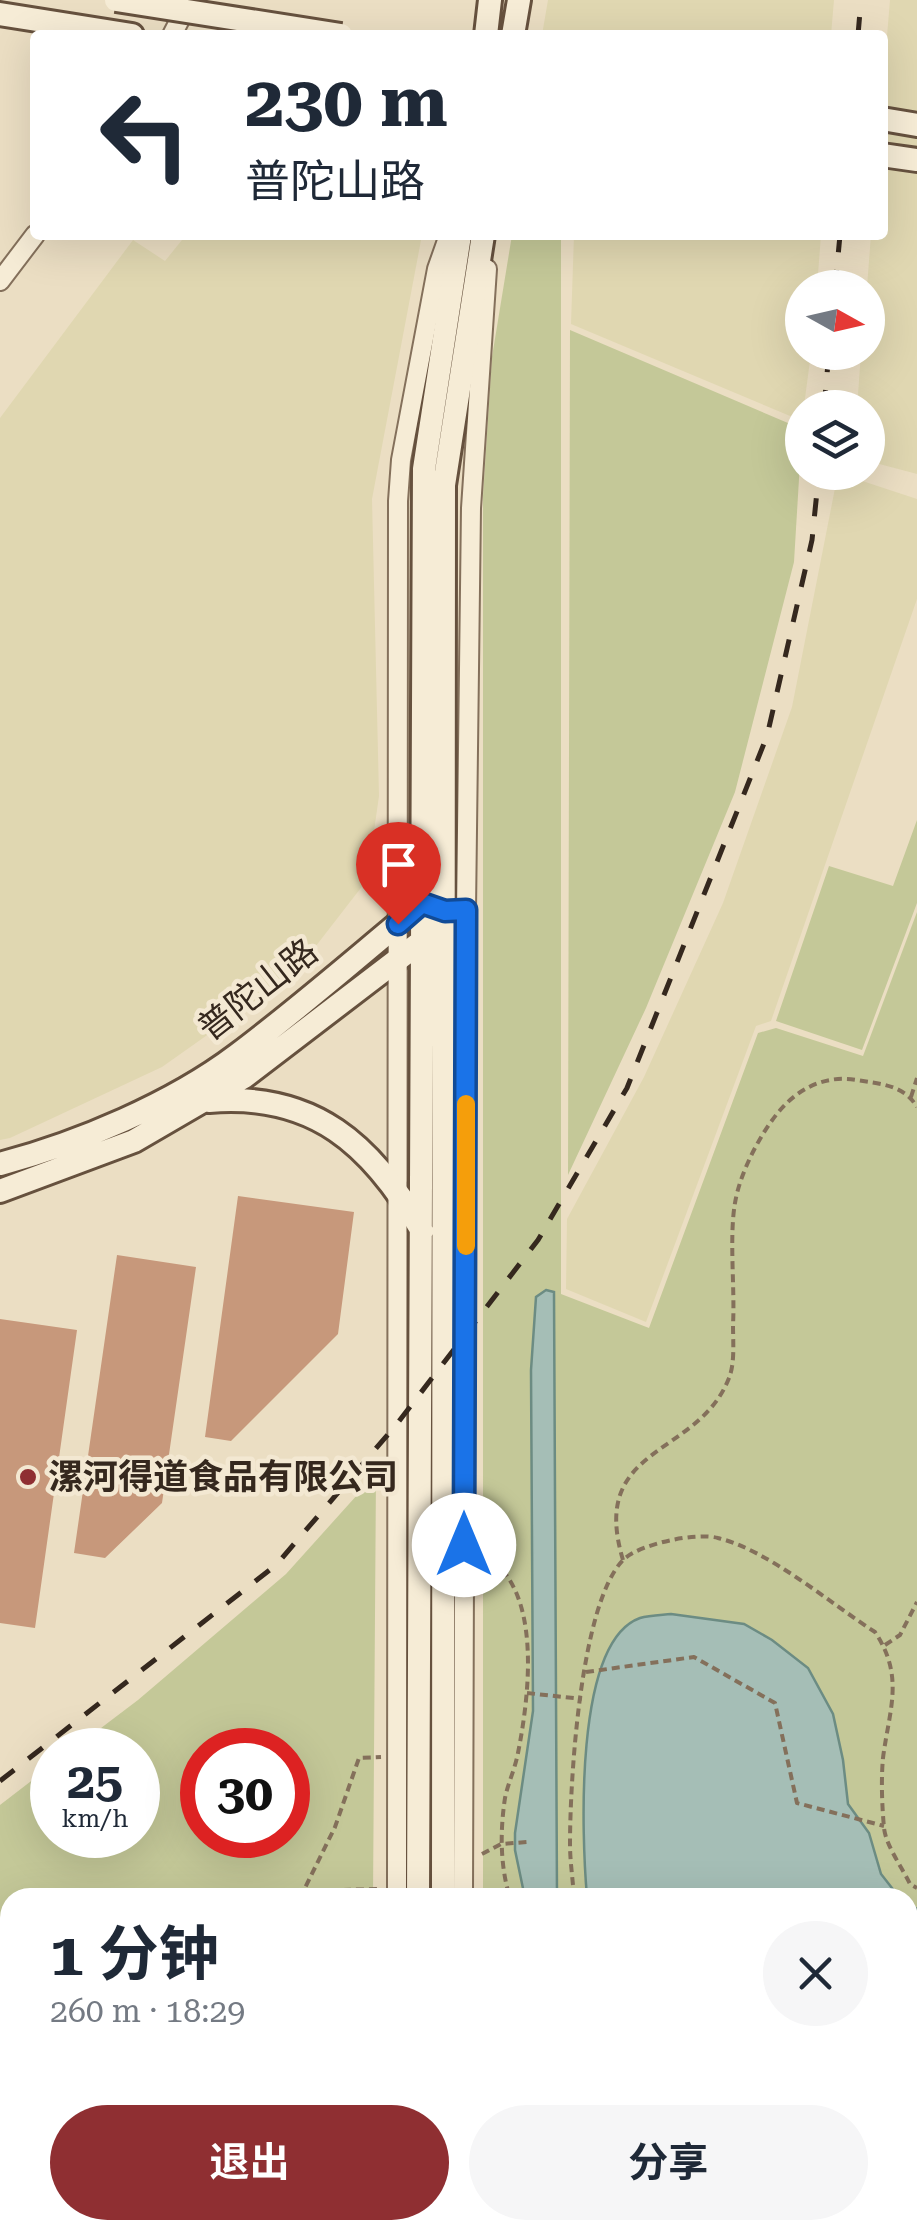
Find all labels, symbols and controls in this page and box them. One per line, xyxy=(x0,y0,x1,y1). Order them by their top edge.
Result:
text: 230 m xyxy=(245,61,448,143)
icon: left xyxy=(80,70,210,200)
text: 普陀山路 xyxy=(245,155,425,208)
north arrow xyxy=(785,270,885,370)
map controls xyxy=(785,270,885,490)
button: layers xyxy=(785,390,885,490)
pin xyxy=(356,822,441,925)
icon: arrive xyxy=(371,837,426,892)
street label: 普陀山路 xyxy=(190,931,326,1049)
place label: 漯河得道食品有限公司 xyxy=(48,1457,398,1498)
marker: 漯河得道食品有限公司 xyxy=(17,1466,39,1488)
position arrow xyxy=(412,1493,516,1597)
speed limit sign: 30 xyxy=(180,1728,310,1858)
text: 25 xyxy=(67,1752,123,1810)
text: km/h xyxy=(62,1804,128,1833)
text: 1 分钟 xyxy=(50,1919,219,1990)
button: close xyxy=(763,1921,868,2026)
text: 260 m · 18:29 xyxy=(50,1992,245,2030)
button: 退出 xyxy=(50,2105,449,2220)
button: 分享 xyxy=(469,2105,868,2220)

